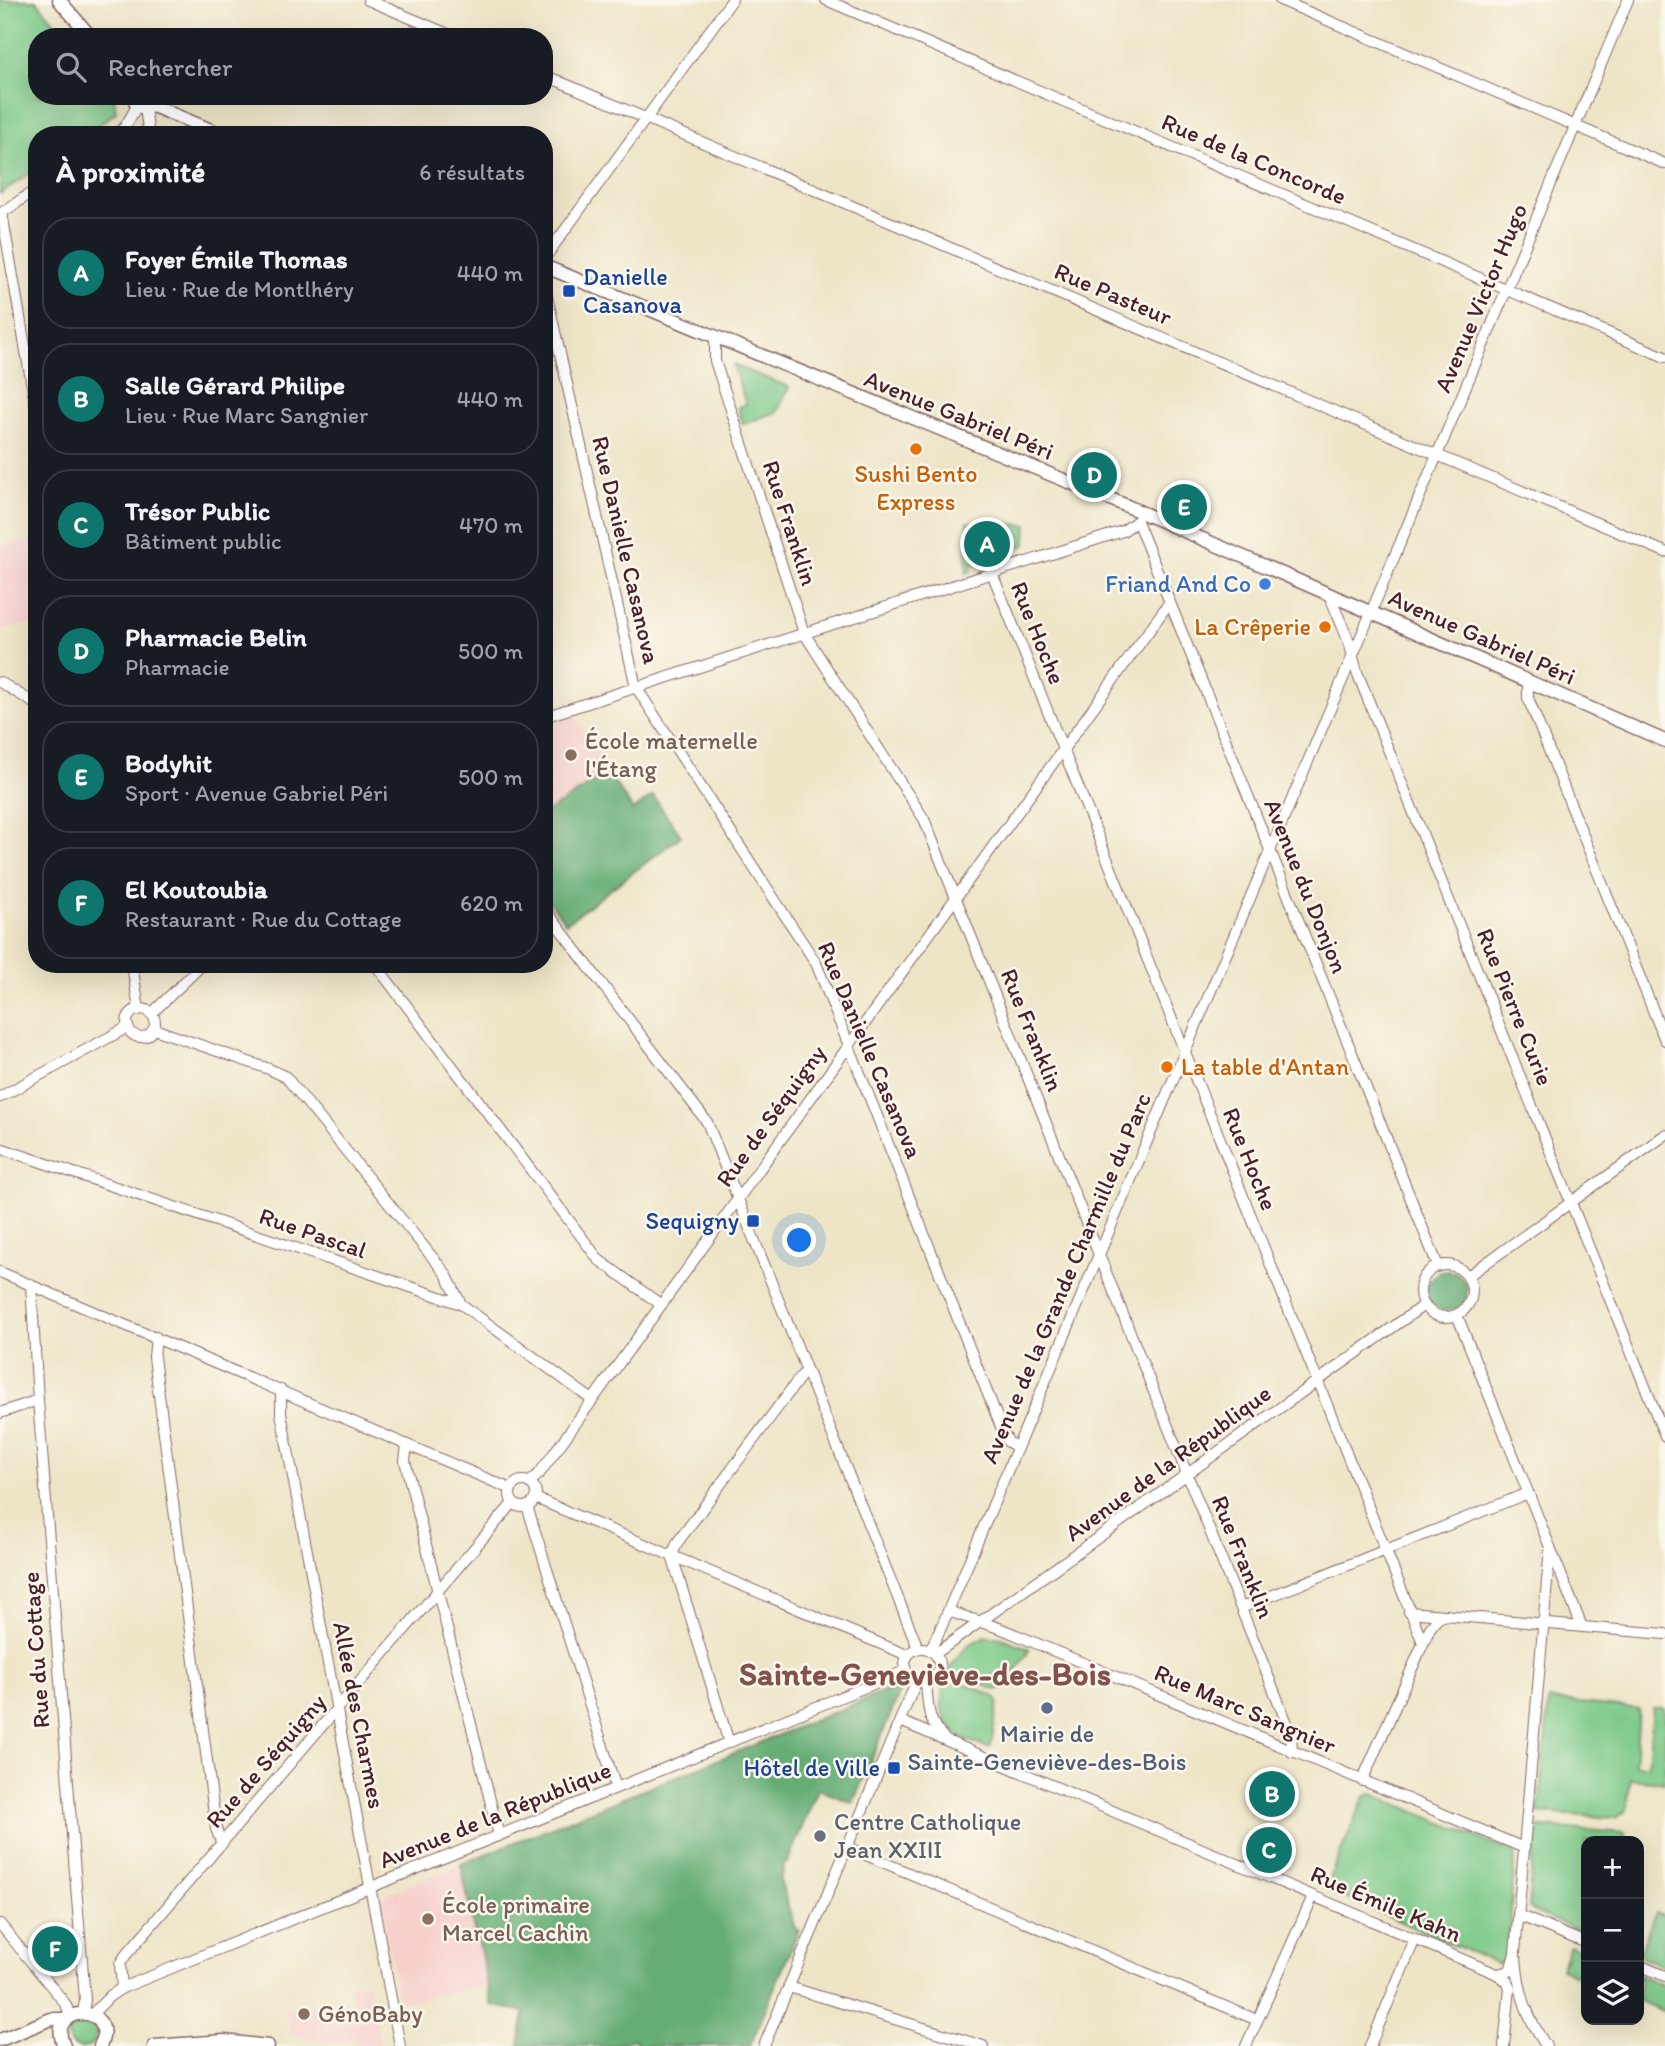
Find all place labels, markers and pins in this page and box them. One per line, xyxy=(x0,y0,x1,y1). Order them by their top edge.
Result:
place label: Danielle Casanova xyxy=(583,262,683,319)
marker: Danielle Casanova xyxy=(561,283,577,299)
marker: Sushi Bento Express xyxy=(908,441,924,457)
pin: D xyxy=(1071,449,1117,501)
place label: Sushi Bento Express xyxy=(855,459,977,516)
pin: E xyxy=(1161,481,1207,533)
pin: A xyxy=(964,518,1010,570)
place label: Friand And Co xyxy=(1105,569,1251,598)
marker: Friand And Co xyxy=(1257,576,1273,592)
place label: La Crêperie xyxy=(1194,612,1311,641)
marker: La Crêperie xyxy=(1317,619,1333,635)
place label: École maternelle l'Étang xyxy=(585,726,758,783)
marker: École maternelle l'Étang xyxy=(563,747,579,763)
place label: La table d'Antan xyxy=(1181,1052,1350,1081)
marker: La table d'Antan xyxy=(1159,1059,1175,1075)
place label: Sequigny xyxy=(646,1206,739,1235)
marker: Sequigny xyxy=(745,1213,761,1229)
marker: Mairie de Sainte-Geneviève-des-Bois xyxy=(1039,1700,1055,1716)
place label: Mairie de Sainte-Geneviève-des-Bois xyxy=(908,1719,1187,1776)
place label: Hôtel de Ville xyxy=(743,1753,880,1782)
marker: Hôtel de Ville xyxy=(886,1760,902,1776)
pin: B xyxy=(1249,1768,1295,1820)
place label: Centre Catholique Jean XXIII xyxy=(834,1807,1021,1864)
pin: C xyxy=(1246,1824,1292,1876)
marker: Centre Catholique Jean XXIII xyxy=(812,1828,828,1844)
place label: École primaire Marcel Cachin xyxy=(442,1890,590,1947)
marker: École primaire Marcel Cachin xyxy=(420,1911,436,1927)
pin: F xyxy=(32,1923,78,1975)
place label: GénoBaby xyxy=(318,1999,423,2028)
marker: GénoBaby xyxy=(296,2006,312,2022)

